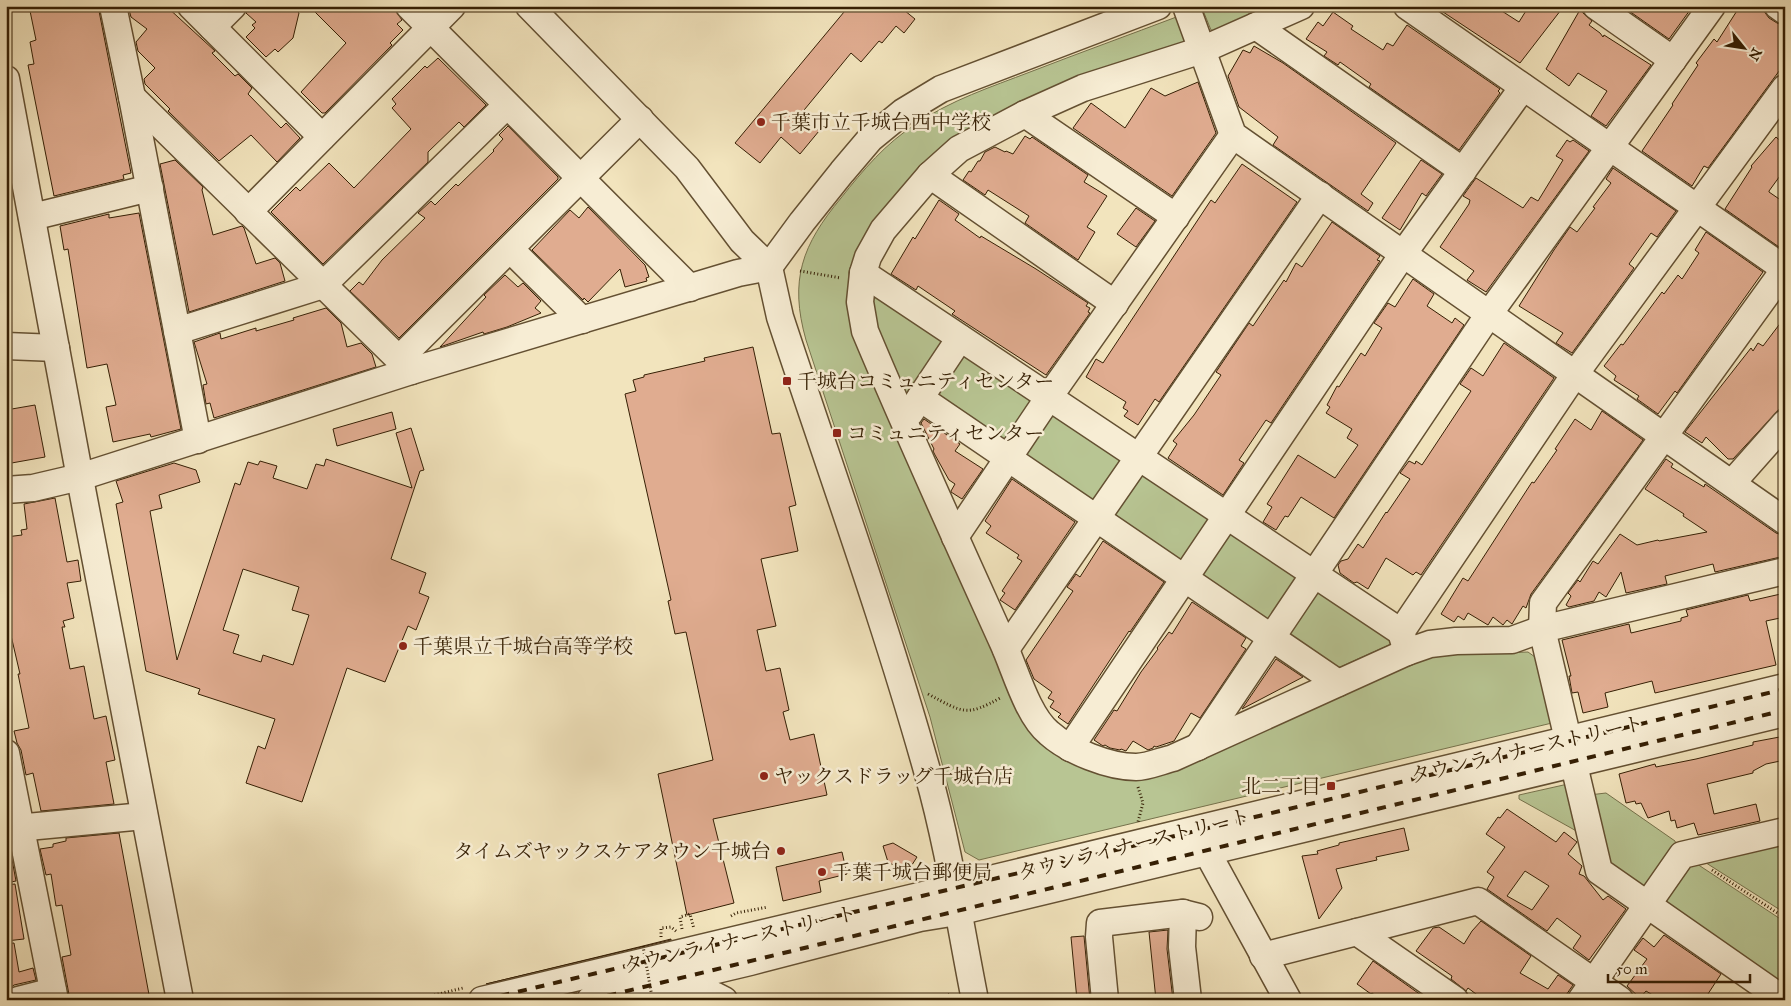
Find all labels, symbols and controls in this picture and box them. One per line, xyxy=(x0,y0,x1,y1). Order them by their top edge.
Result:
north arrow xyxy=(1718,22,1768,72)
text: N xyxy=(1744,45,1765,64)
place label: 千葉市立千城台西中学校 xyxy=(771,110,991,134)
marker: 千葉市立千城台西中学校 xyxy=(755,116,767,128)
place label: 千城台コミュニティセンター xyxy=(797,369,1054,393)
marker: 千城台コミュニティセンター xyxy=(781,375,793,387)
place label: コミュニティセンター xyxy=(847,421,1044,445)
marker: コミュニティセンター xyxy=(831,427,843,439)
place label: 千葉県立千城台高等学校 xyxy=(413,634,633,658)
marker: 千葉県立千城台高等学校 xyxy=(397,640,409,652)
street label: タウンライナーストリート xyxy=(1408,710,1646,788)
place label: ヤックスドラッグ千城台店 xyxy=(774,764,1013,788)
marker: ヤックスドラッグ千城台店 xyxy=(758,770,770,782)
place label: 北二丁目 xyxy=(1241,774,1321,798)
marker: 北二丁目 xyxy=(1325,780,1337,792)
street label: タウンライナーストリート xyxy=(1015,804,1253,884)
place label: タイムズヤックスケアタウン千城台 xyxy=(453,839,771,863)
marker: タイムズヤックスケアタウン千城台 xyxy=(775,845,787,857)
place label: 千葉千城台郵便局 xyxy=(832,860,992,884)
marker: 千葉千城台郵便局 xyxy=(816,866,828,878)
street label: タウンライナーストリート xyxy=(621,900,859,978)
scale bar xyxy=(1608,951,1751,983)
text: 50 m xyxy=(1616,960,1648,978)

